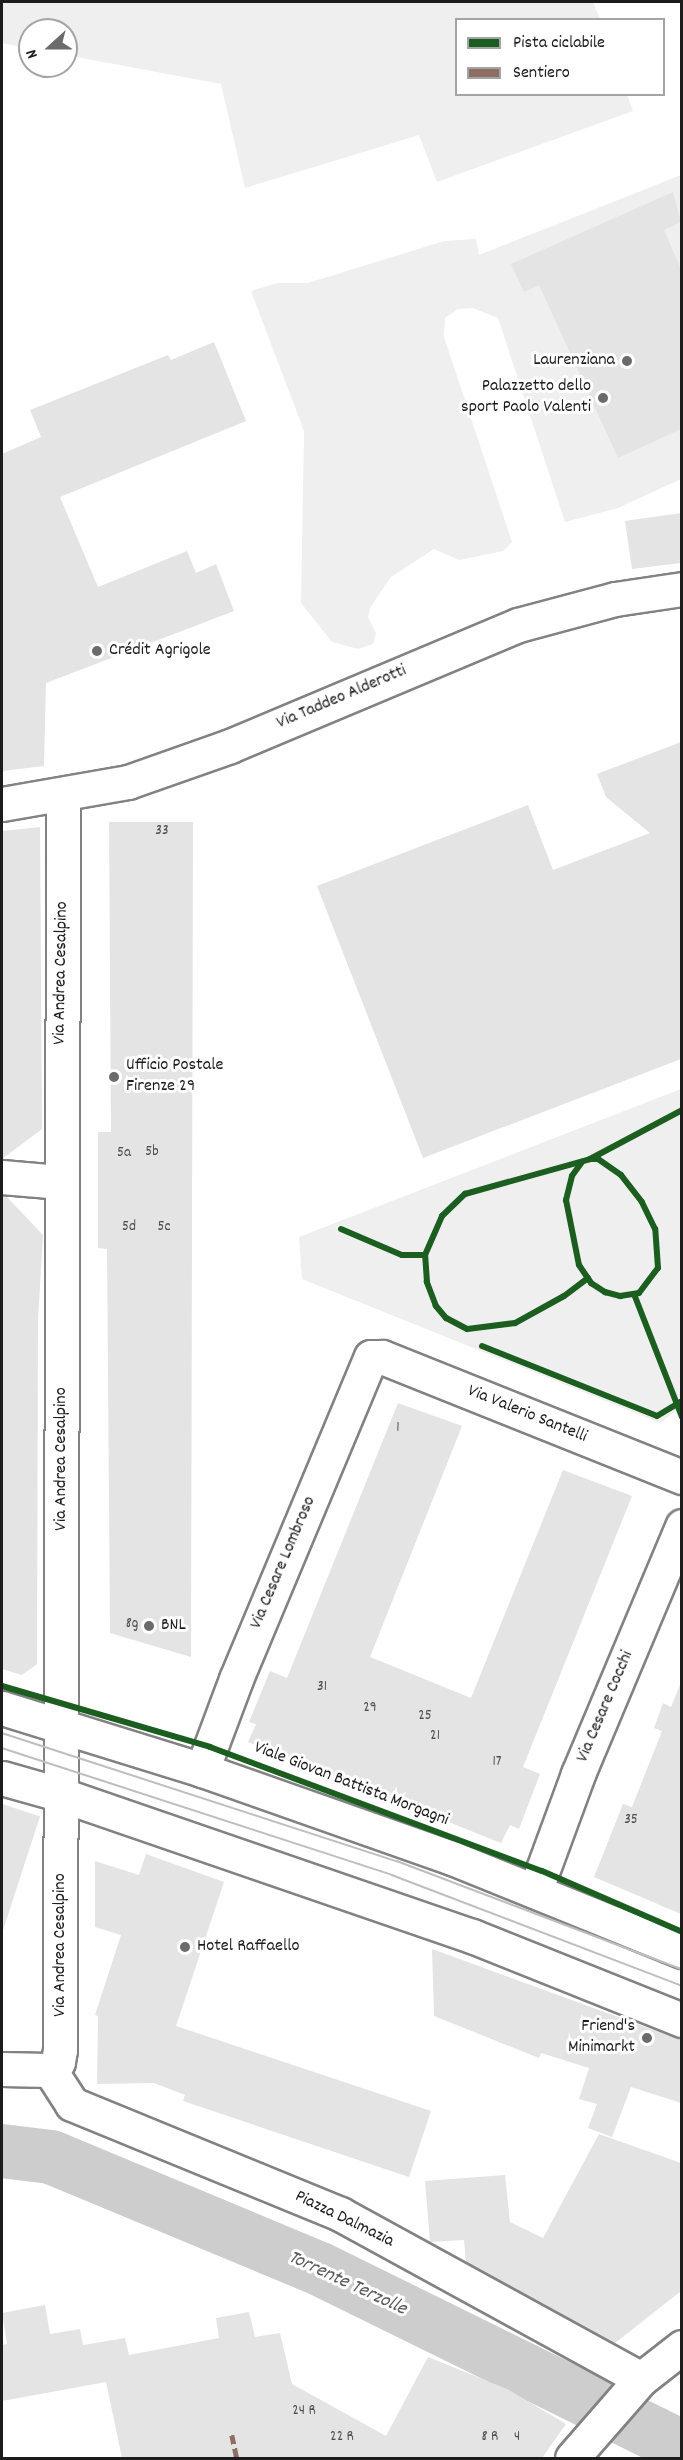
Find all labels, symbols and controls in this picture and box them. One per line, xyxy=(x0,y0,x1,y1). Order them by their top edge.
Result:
north arrow xyxy=(18,18,78,78)
legend xyxy=(455,18,665,96)
text: Pista ciclabile xyxy=(513,31,605,56)
text: N xyxy=(20,46,45,62)
text: Sentiero xyxy=(513,61,570,86)
place label: Laurenziana xyxy=(533,350,615,372)
marker: Laurenziana xyxy=(620,354,634,368)
place label: Palazzetto dello sport Paolo Valenti xyxy=(461,377,591,420)
marker: Palazzetto dello sport Paolo Valenti xyxy=(596,391,610,405)
place label: Crédit Agrigole xyxy=(109,640,211,662)
marker: Crédit Agrigole xyxy=(90,644,104,658)
street label: Via Taddeo Alderotti xyxy=(274,661,410,735)
house number: 33 xyxy=(155,823,169,841)
street label: Via Andrea Cesalpino xyxy=(50,901,74,1045)
place label: Ufficio Postale Firenze 29 xyxy=(126,1056,223,1098)
marker: Ufficio Postale Firenze 29 xyxy=(107,1070,121,1084)
house number: 5b xyxy=(145,1144,159,1162)
house number: 5a xyxy=(117,1145,131,1163)
house number: 5d xyxy=(122,1219,136,1237)
house number: 5c xyxy=(158,1219,170,1237)
street label: Via Valerio Santelli xyxy=(464,1381,590,1449)
street label: Via Andrea Cesalpino xyxy=(51,1387,73,1531)
house number: 1 xyxy=(396,1420,400,1438)
street label: Via Cesare Lombroso xyxy=(246,1493,322,1633)
place label: BNL xyxy=(161,1615,186,1637)
house number: 8g xyxy=(126,1616,138,1634)
marker: BNL xyxy=(142,1619,156,1633)
street label: Via Cesare Cocchi xyxy=(573,1648,639,1766)
house number: 31 xyxy=(317,1679,327,1697)
house number: 29 xyxy=(363,1700,377,1718)
house number: 25 xyxy=(418,1708,432,1726)
house number: 21 xyxy=(430,1728,440,1746)
street label: Viale Giovan Battista Morgagni xyxy=(251,1738,451,1832)
house number: 17 xyxy=(492,1754,502,1772)
house number: 35 xyxy=(624,1812,638,1830)
street label: Via Andrea Cesalpino xyxy=(50,1873,72,2017)
place label: Hotel Raffaello xyxy=(197,1936,300,1958)
marker: Hotel Raffaello xyxy=(178,1940,192,1954)
place label: Friend's Minimarkt xyxy=(568,2017,635,2060)
marker: Friend's Minimarkt xyxy=(640,2031,654,2045)
street label: Piazza Dalmazia xyxy=(291,2187,397,2253)
water label: Torrente Terzolle xyxy=(284,2246,410,2322)
house number: 24 R xyxy=(292,2403,316,2421)
house number: 22 R xyxy=(330,2429,354,2447)
house number: 8 R xyxy=(482,2429,498,2447)
house number: 4 xyxy=(514,2429,520,2447)

